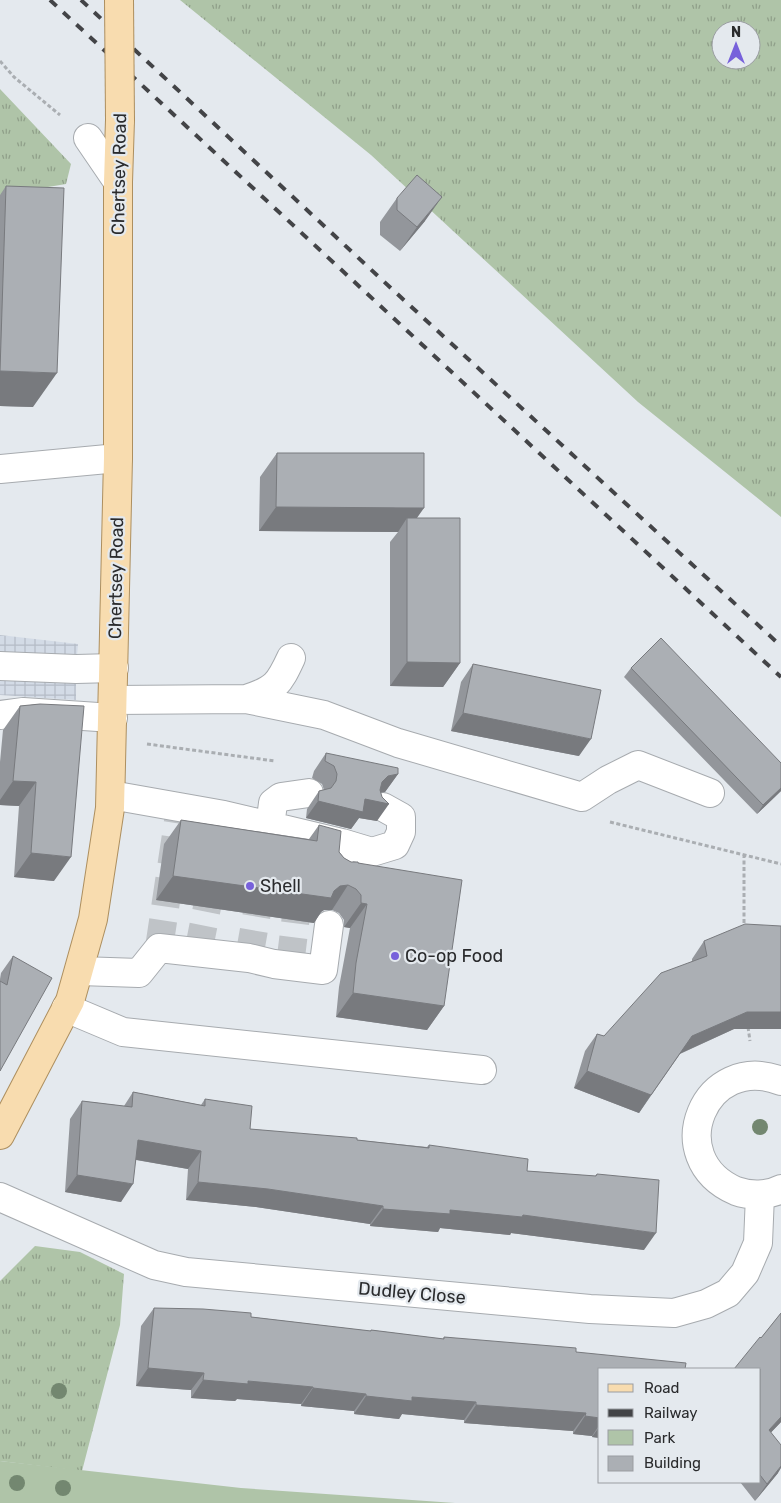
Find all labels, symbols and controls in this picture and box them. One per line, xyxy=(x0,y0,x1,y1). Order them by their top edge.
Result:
north arrow xyxy=(711,20,761,70)
text: N xyxy=(731,24,741,41)
street label: Chertsey Road xyxy=(107,113,131,235)
street label: Chertsey Road xyxy=(104,517,128,639)
place label: Shell xyxy=(260,875,301,897)
marker: Shell xyxy=(244,880,256,892)
place label: Co-op Food xyxy=(405,945,503,967)
marker: Co-op Food xyxy=(389,950,401,962)
street label: Dudley Close xyxy=(357,1277,467,1309)
legend xyxy=(598,1368,761,1483)
text: Road xyxy=(644,1379,680,1397)
text: Railway xyxy=(644,1404,698,1422)
text: Park xyxy=(644,1429,675,1447)
text: Building xyxy=(644,1454,701,1472)

